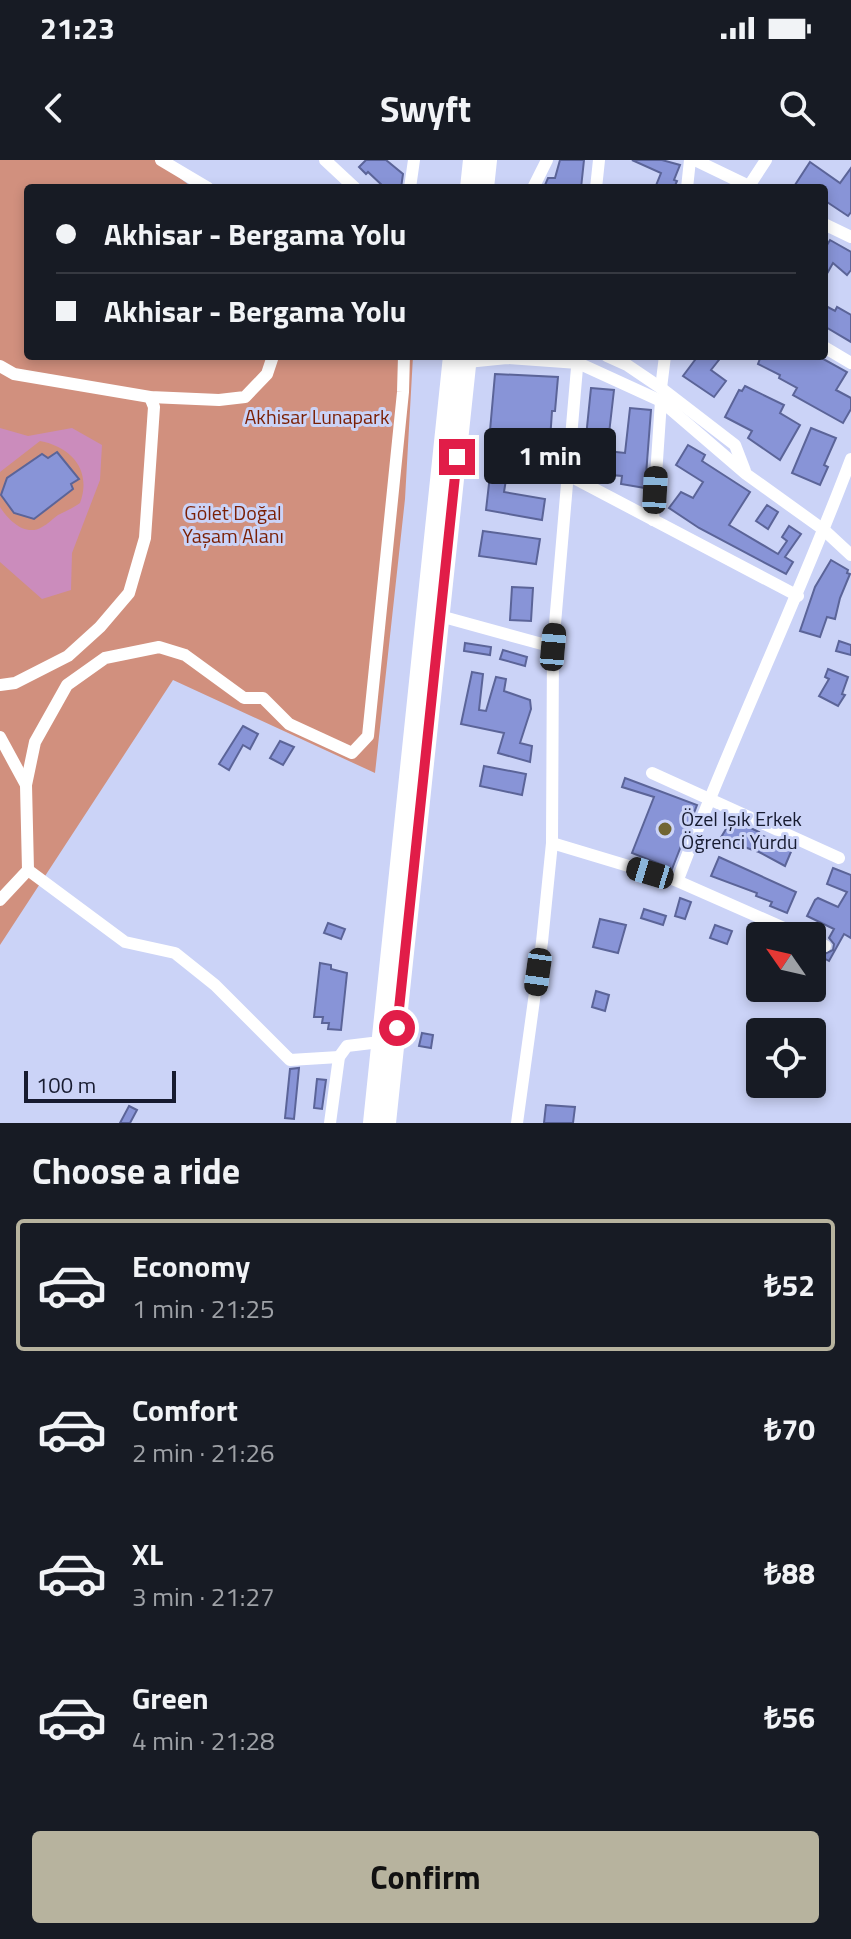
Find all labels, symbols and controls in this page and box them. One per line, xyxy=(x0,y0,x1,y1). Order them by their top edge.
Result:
text: 21:23 xyxy=(40,5,115,51)
text: Swyft xyxy=(380,81,471,136)
icon: back xyxy=(32,86,76,130)
icon: search xyxy=(775,86,819,130)
text: Akhisar - Bergama Yolu xyxy=(104,211,406,257)
text: Akhisar - Bergama Yolu xyxy=(104,288,406,334)
park label: Akhisar Lunapark xyxy=(244,401,390,432)
callout: 1 min xyxy=(485,429,617,485)
text: 1 min xyxy=(518,436,582,475)
route end xyxy=(439,439,475,475)
car xyxy=(642,465,668,515)
park label: Gölet Doğal Yaşam Alanı xyxy=(182,497,284,551)
car xyxy=(539,622,567,672)
place label: Özel Işık Erkek Öğrenci Yurdu xyxy=(681,803,802,857)
marker: Özel Işık Erkek Öğrenci Yurdu xyxy=(656,820,674,838)
car xyxy=(624,855,676,891)
north arrow xyxy=(746,922,826,1002)
map controls xyxy=(746,922,826,1098)
car xyxy=(523,947,553,997)
route start xyxy=(379,1010,415,1046)
button: locate xyxy=(746,1018,826,1098)
scale bar xyxy=(24,1067,176,1103)
text: 100 m xyxy=(36,1068,96,1102)
text: Choose a ride xyxy=(32,1143,240,1198)
text: Economy xyxy=(132,1243,250,1289)
icon: car xyxy=(36,1249,108,1321)
text: ₺52 xyxy=(764,1262,815,1308)
text: 1 min · 21:25 xyxy=(132,1289,275,1328)
text: Comfort xyxy=(132,1387,238,1433)
icon: car xyxy=(36,1393,108,1465)
text: ₺70 xyxy=(764,1406,815,1452)
text: 2 min · 21:26 xyxy=(132,1433,275,1472)
text: XL xyxy=(132,1531,163,1577)
icon: car xyxy=(36,1537,108,1609)
text: ₺88 xyxy=(764,1550,815,1596)
text: 3 min · 21:27 xyxy=(132,1577,275,1616)
text: Green xyxy=(132,1675,209,1721)
icon: car xyxy=(36,1681,108,1753)
text: ₺56 xyxy=(764,1694,815,1740)
text: 4 min · 21:28 xyxy=(132,1721,275,1760)
button: Confirm xyxy=(32,1831,819,1923)

